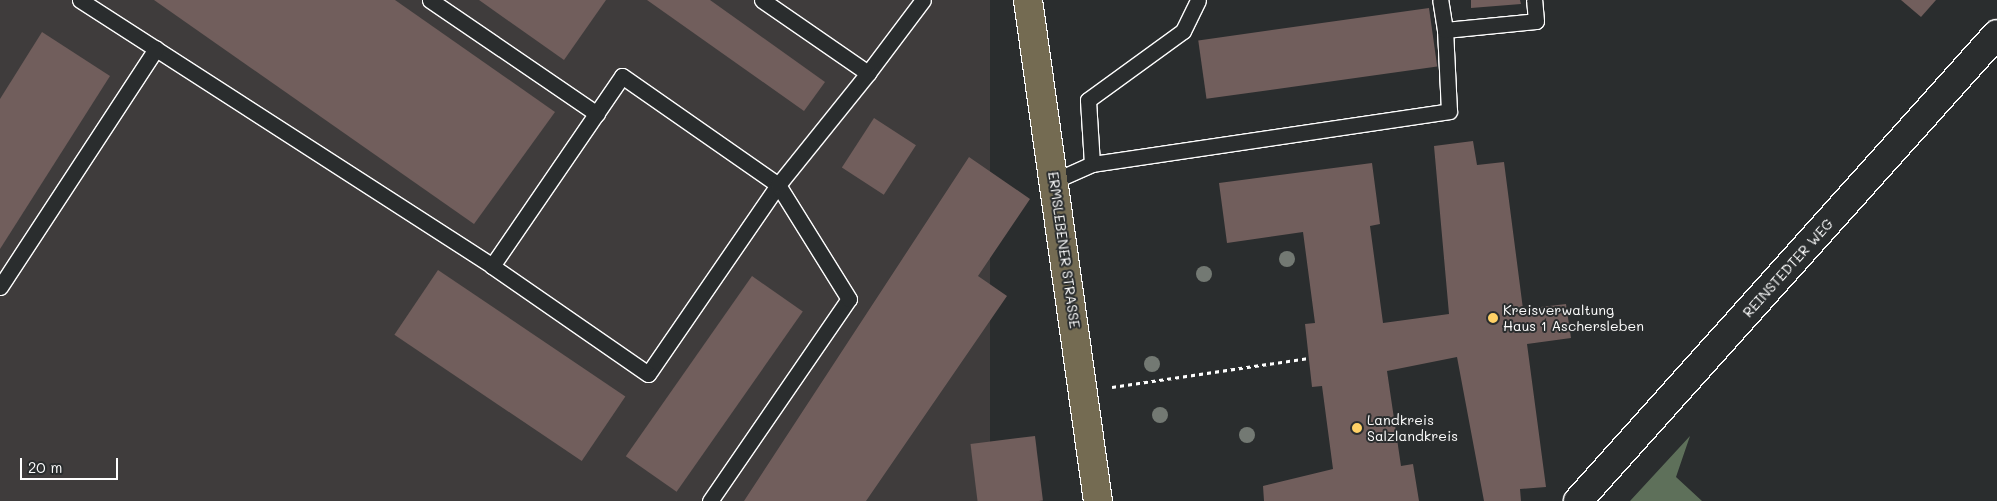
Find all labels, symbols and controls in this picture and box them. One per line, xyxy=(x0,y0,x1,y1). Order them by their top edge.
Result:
street label: ERMSLEBENER STRASSE xyxy=(1045,171,1083,329)
street label: REINSTEDTER WEG xyxy=(1739,215,1837,321)
place label: Kreisverwaltung Haus 1 Aschersleben xyxy=(1503,302,1644,334)
marker: Kreisverwaltung Haus 1 Aschersleben xyxy=(1487,312,1499,324)
place label: Landkreis Salzlandkreis xyxy=(1367,412,1458,444)
marker: Landkreis Salzlandkreis xyxy=(1351,422,1363,434)
scale bar xyxy=(22,448,120,480)
text: 20 m xyxy=(28,457,62,477)

